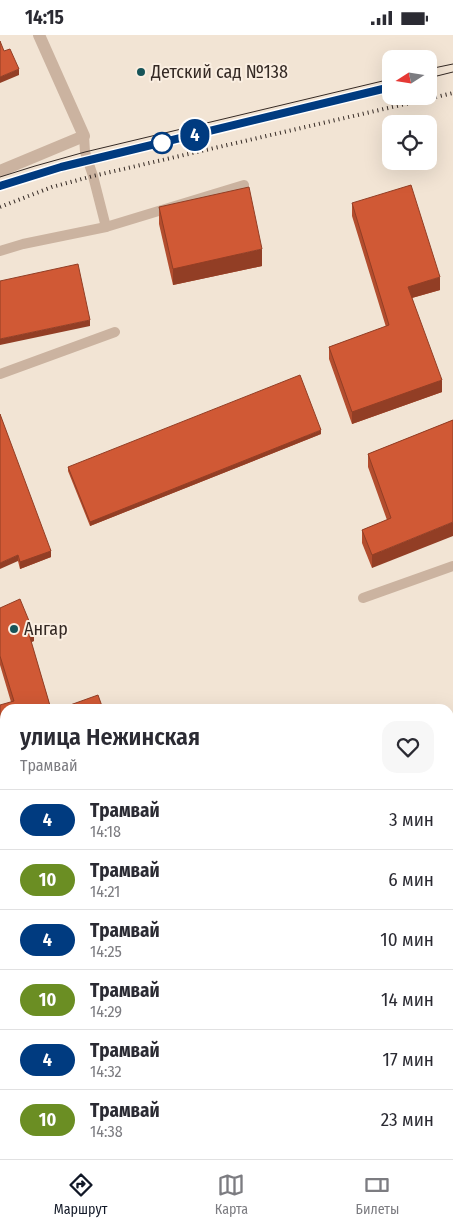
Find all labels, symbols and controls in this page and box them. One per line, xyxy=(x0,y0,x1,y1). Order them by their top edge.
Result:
text: 14:15 xyxy=(25,6,64,29)
north arrow xyxy=(382,50,438,105)
map controls xyxy=(382,50,437,170)
place label: Детский сад №138 xyxy=(150,61,288,83)
marker: Детский сад №138 xyxy=(135,66,147,78)
button: locate xyxy=(382,115,437,170)
line badge: 4 xyxy=(179,119,211,151)
text: 4 xyxy=(190,124,200,146)
unlabelled marker xyxy=(151,132,173,154)
place label: Ангар xyxy=(24,618,68,640)
marker: Ангар xyxy=(8,623,20,635)
button: heart xyxy=(382,721,434,773)
text: улица Нежинская xyxy=(20,723,200,751)
text: Трамвай xyxy=(20,756,78,775)
text: Трамвай xyxy=(90,799,160,822)
text: 3 мин xyxy=(389,808,434,831)
text: 4 xyxy=(43,809,52,831)
text: 14:18 xyxy=(90,822,121,841)
text: Трамвай xyxy=(90,859,160,882)
text: 6 мин xyxy=(388,868,434,891)
text: 10 xyxy=(39,869,56,891)
text: 14:21 xyxy=(90,882,120,901)
text: Трамвай xyxy=(90,919,160,942)
text: 10 мин xyxy=(380,928,434,951)
text: 4 xyxy=(43,929,52,951)
text: 14:25 xyxy=(90,942,122,961)
text: Трамвай xyxy=(90,979,160,1002)
text: 14 мин xyxy=(381,988,434,1011)
text: 10 xyxy=(39,989,56,1011)
text: 14:29 xyxy=(90,1002,122,1021)
text: Трамвай xyxy=(90,1039,160,1062)
text: 17 мин xyxy=(383,1048,434,1071)
text: 4 xyxy=(43,1049,52,1071)
text: 14:32 xyxy=(90,1062,122,1081)
text: Трамвай xyxy=(90,1099,160,1122)
text: 23 мин xyxy=(381,1108,434,1131)
text: 10 xyxy=(39,1109,56,1131)
text: 14:38 xyxy=(90,1122,123,1141)
tab: Маршрут xyxy=(54,1171,107,1218)
tab: Карта xyxy=(215,1171,248,1218)
tab: Билеты xyxy=(356,1171,399,1218)

